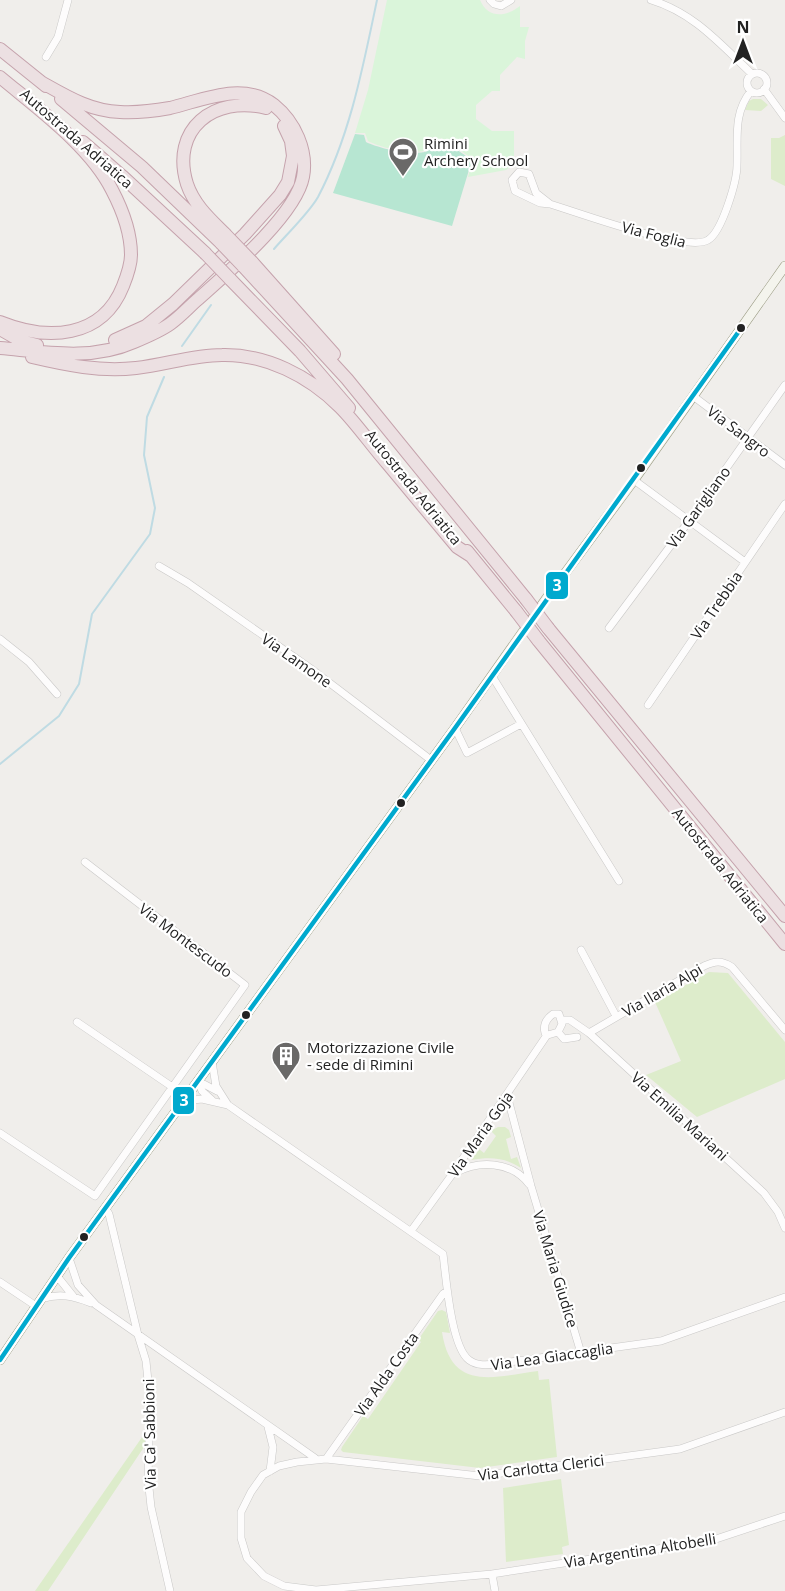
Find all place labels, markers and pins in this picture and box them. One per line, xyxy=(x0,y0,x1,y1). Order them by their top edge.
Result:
place label: Rimini Archery School xyxy=(424,133,528,170)
sports icon: Rimini Archery School xyxy=(387,136,419,178)
unlabelled marker xyxy=(735,322,747,334)
unlabelled marker xyxy=(635,462,647,474)
unlabelled marker xyxy=(395,797,407,809)
unlabelled marker xyxy=(240,1009,252,1021)
place label: Motorizzazione Civile - sede di Rimini xyxy=(307,1037,454,1074)
building icon: Motorizzazione Civile - sede di Rimini xyxy=(270,1040,302,1082)
unlabelled marker xyxy=(78,1231,90,1243)

